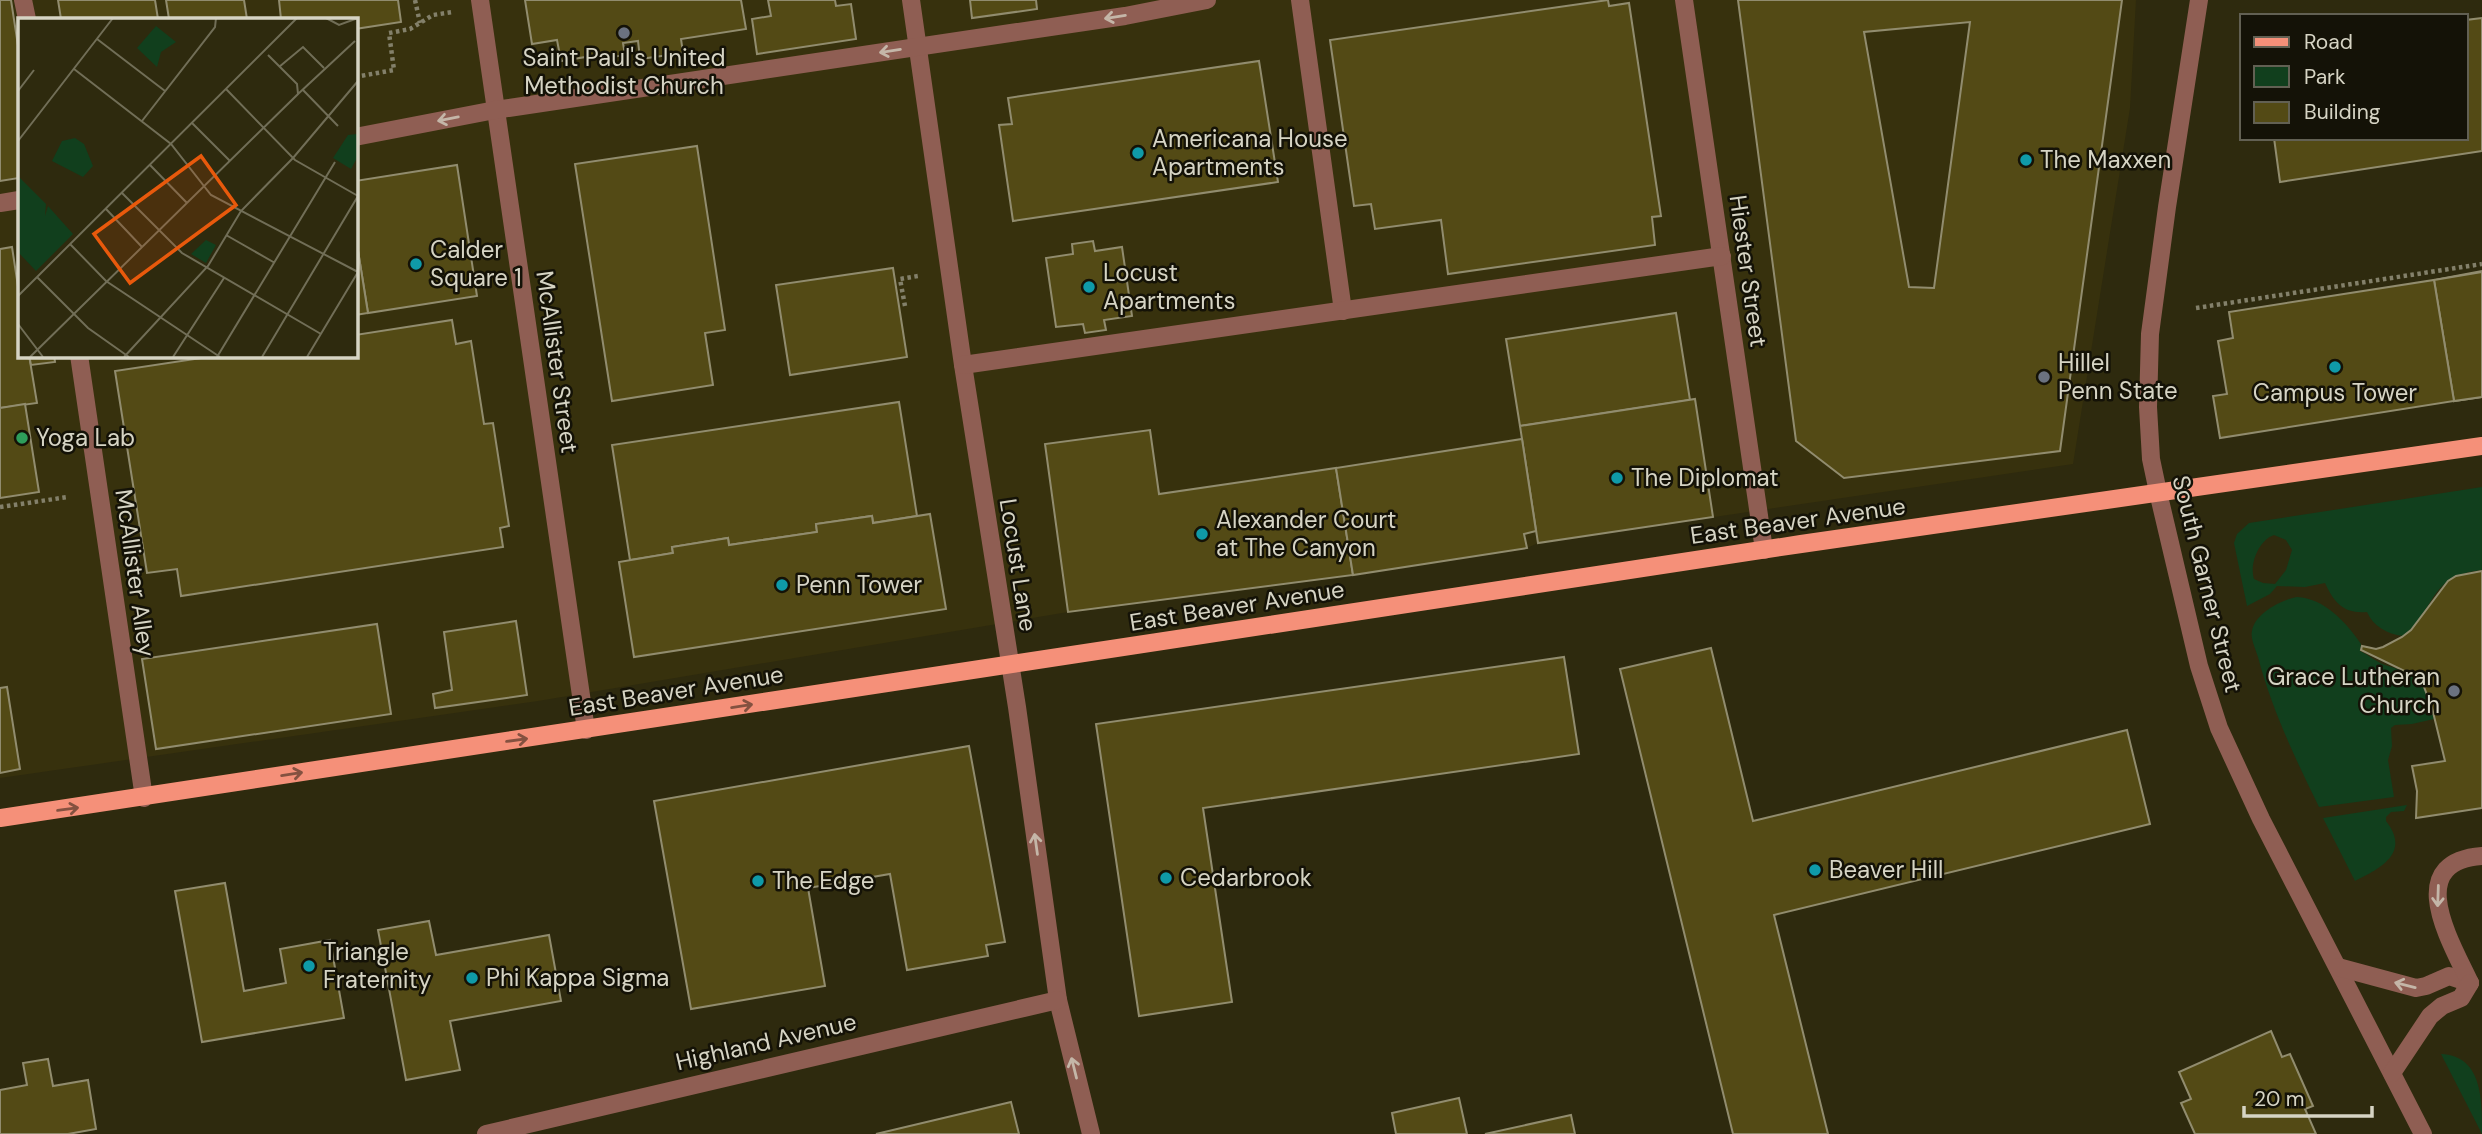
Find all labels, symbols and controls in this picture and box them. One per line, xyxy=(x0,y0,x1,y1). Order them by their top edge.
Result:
one-way arrow xyxy=(1104,11,1127,24)
legend xyxy=(2240,14,2468,140)
inset map xyxy=(18,18,357,357)
marker: Saint Paul's United Methodist Church xyxy=(616,25,632,41)
text: Road xyxy=(2304,28,2353,56)
place label: Saint Paul's United Methodist Church xyxy=(522,42,726,101)
one-way arrow xyxy=(880,45,902,58)
text: Park xyxy=(2304,63,2346,91)
text: Building xyxy=(2304,98,2381,126)
one-way arrow xyxy=(437,113,460,126)
place label: Americana House Apartments xyxy=(1152,123,1348,182)
place label: The Maxxen xyxy=(2040,144,2171,175)
marker: Americana House Apartments xyxy=(1130,145,1146,161)
marker: The Maxxen xyxy=(2018,152,2034,168)
street label: Hiester Street xyxy=(1722,193,1775,349)
place label: Calder Square 1 xyxy=(430,234,522,293)
marker: Calder Square 1 xyxy=(408,256,424,272)
place label: Locust Apartments xyxy=(1103,257,1236,316)
street label: McAllister Street xyxy=(529,269,586,455)
marker: Locust Apartments xyxy=(1081,279,1097,295)
place label: Hillel Penn State xyxy=(2058,347,2178,406)
marker: Campus Tower xyxy=(2327,359,2343,375)
marker: Hillel Penn State xyxy=(2036,369,2052,385)
place label: Campus Tower xyxy=(2253,377,2417,408)
place label: Yoga Lab xyxy=(36,422,135,453)
marker: Yoga Lab xyxy=(14,430,30,446)
place label: The Diplomat xyxy=(1631,462,1779,493)
marker: The Diplomat xyxy=(1609,470,1625,486)
street label: South Garner Street xyxy=(2166,472,2249,695)
street label: McAllister Alley xyxy=(108,487,163,659)
street label: East Beaver Avenue xyxy=(1688,490,1908,551)
street label: Locust Lane xyxy=(993,496,1044,634)
place label: Alexander Court at The Canyon xyxy=(1216,504,1396,563)
marker: Alexander Court at The Canyon xyxy=(1194,526,1210,542)
place label: Penn Tower xyxy=(796,569,922,600)
street label: East Beaver Avenue xyxy=(1127,573,1347,638)
marker: Penn Tower xyxy=(774,577,790,593)
street label: East Beaver Avenue xyxy=(566,658,786,723)
place label: Grace Lutheran Church xyxy=(2267,661,2440,720)
marker: Grace Lutheran Church xyxy=(2446,683,2462,699)
one-way arrow xyxy=(730,699,753,712)
one-way arrow xyxy=(506,734,528,747)
one-way arrow xyxy=(281,767,303,780)
one-way arrow xyxy=(56,802,78,815)
one-way arrow xyxy=(1029,833,1042,856)
place label: Beaver Hill xyxy=(1829,854,1943,885)
place label: Cedarbrook xyxy=(1180,862,1312,893)
marker: Beaver Hill xyxy=(1807,862,1823,878)
place label: The Edge xyxy=(772,865,874,896)
marker: Cedarbrook xyxy=(1158,870,1174,886)
marker: The Edge xyxy=(750,873,766,889)
one-way arrow xyxy=(2432,884,2445,907)
place label: Triangle Fraternity xyxy=(323,936,431,995)
marker: Triangle Fraternity xyxy=(301,958,317,974)
place label: Phi Kappa Sigma xyxy=(486,962,669,993)
marker: Phi Kappa Sigma xyxy=(464,970,480,986)
one-way arrow xyxy=(2395,978,2417,991)
street label: Highland Avenue xyxy=(673,1006,859,1077)
one-way arrow xyxy=(1067,1057,1080,1080)
scale bar xyxy=(2244,1074,2372,1118)
text: 20 m xyxy=(2254,1085,2305,1113)

